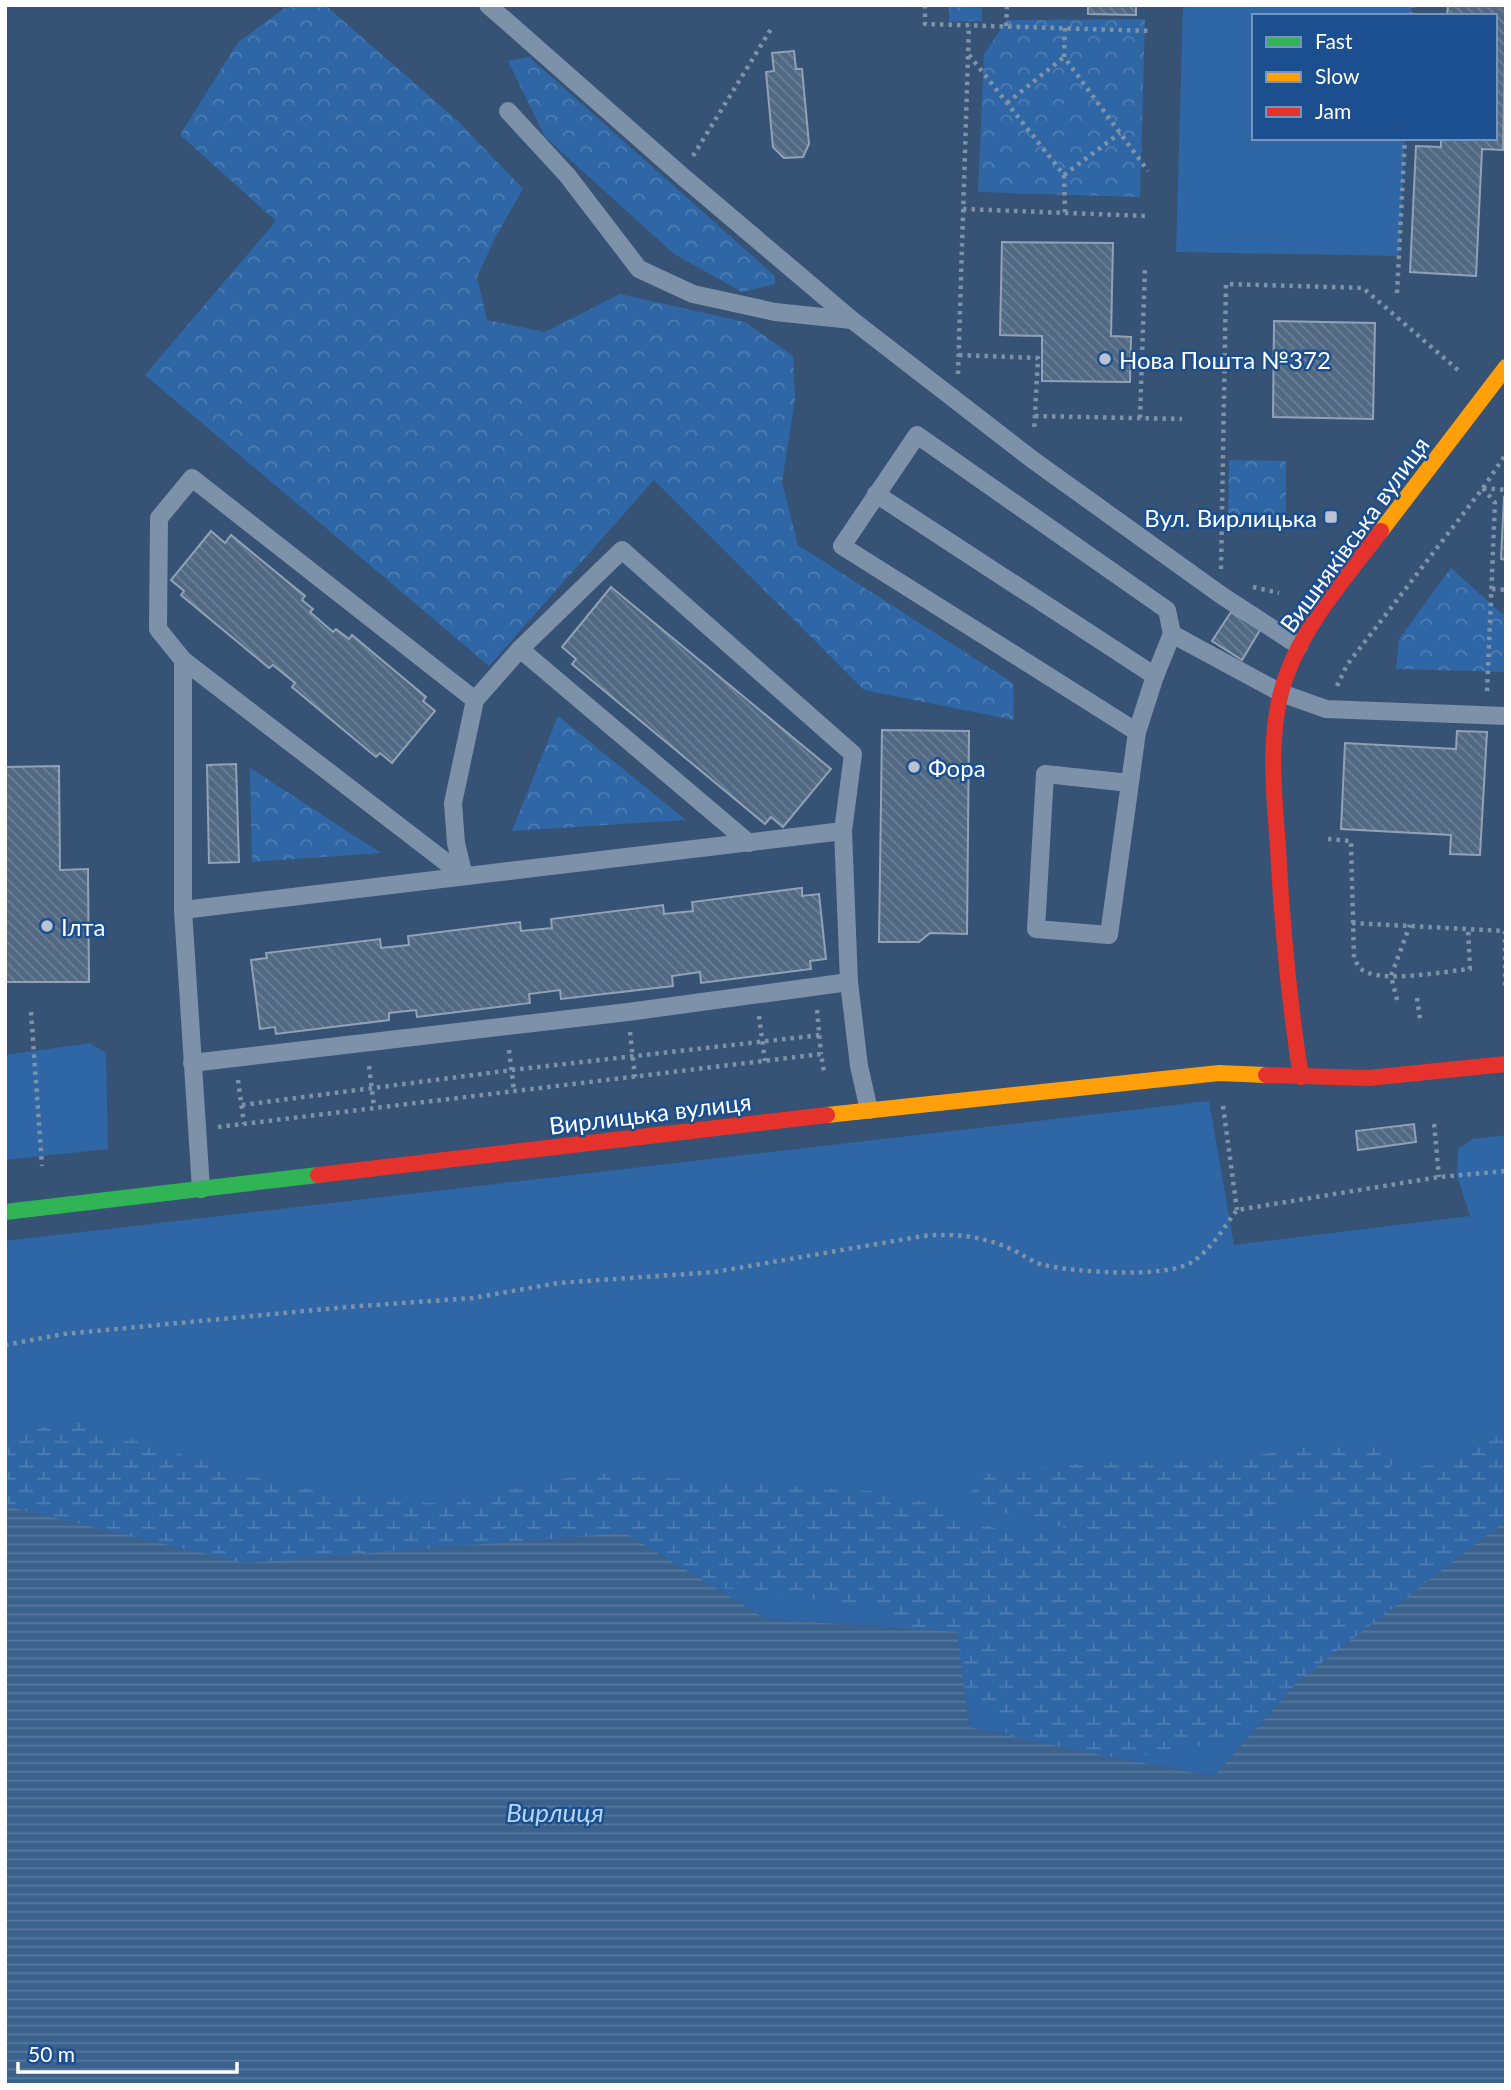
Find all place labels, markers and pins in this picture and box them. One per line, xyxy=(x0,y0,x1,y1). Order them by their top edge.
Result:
place label: Нова Пошта №372 xyxy=(1119,345,1331,374)
marker: Нова Пошта №372 xyxy=(1097,351,1113,367)
place label: Вул. Вирлицька xyxy=(1144,503,1317,532)
marker: Вул. Вирлицька xyxy=(1323,509,1339,525)
place label: Фора xyxy=(928,753,986,782)
marker: Фора xyxy=(906,759,922,775)
place label: Ілта xyxy=(61,912,105,941)
marker: Ілта xyxy=(39,918,55,934)

